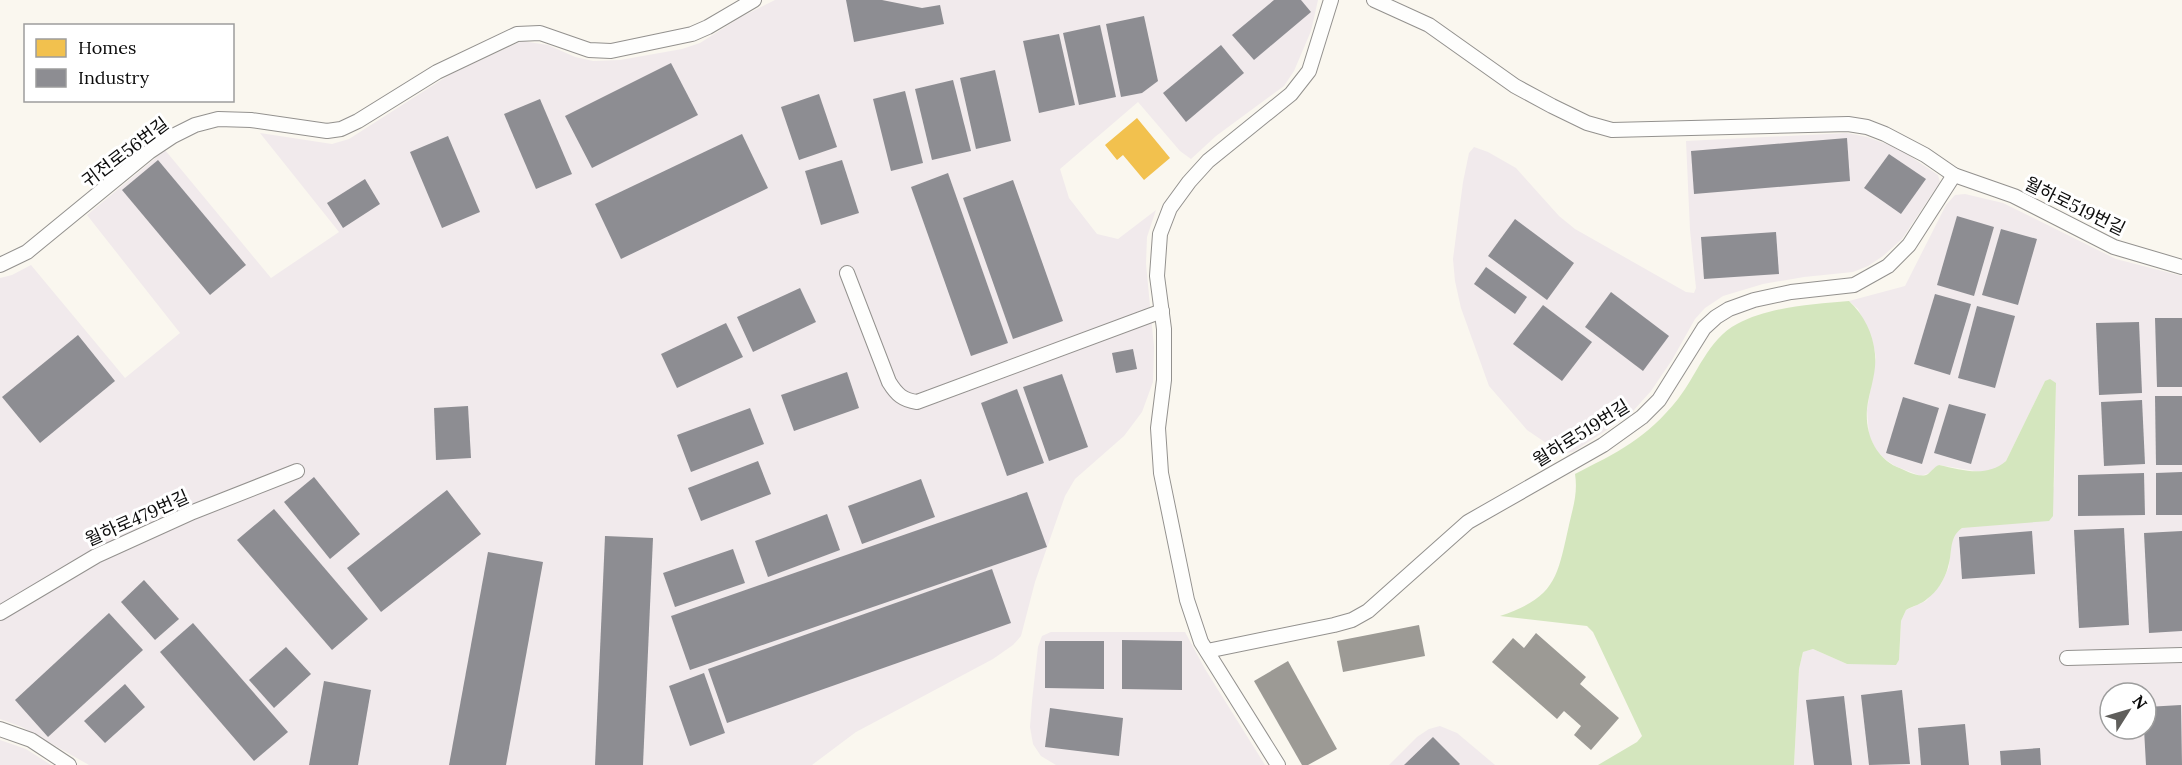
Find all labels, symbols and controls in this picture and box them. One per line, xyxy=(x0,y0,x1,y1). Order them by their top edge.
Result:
legend xyxy=(24,24,234,102)
text: Homes xyxy=(78,36,136,59)
text: Industry xyxy=(78,66,150,89)
street label: 귀전로56번길 xyxy=(77,112,173,192)
street label: 월하로519번길 xyxy=(2021,172,2129,240)
street label: 월하로519번길 xyxy=(1528,394,1634,472)
street label: 월하로479번길 xyxy=(81,485,193,551)
north arrow xyxy=(2098,681,2158,741)
text: N xyxy=(2128,691,2152,713)

